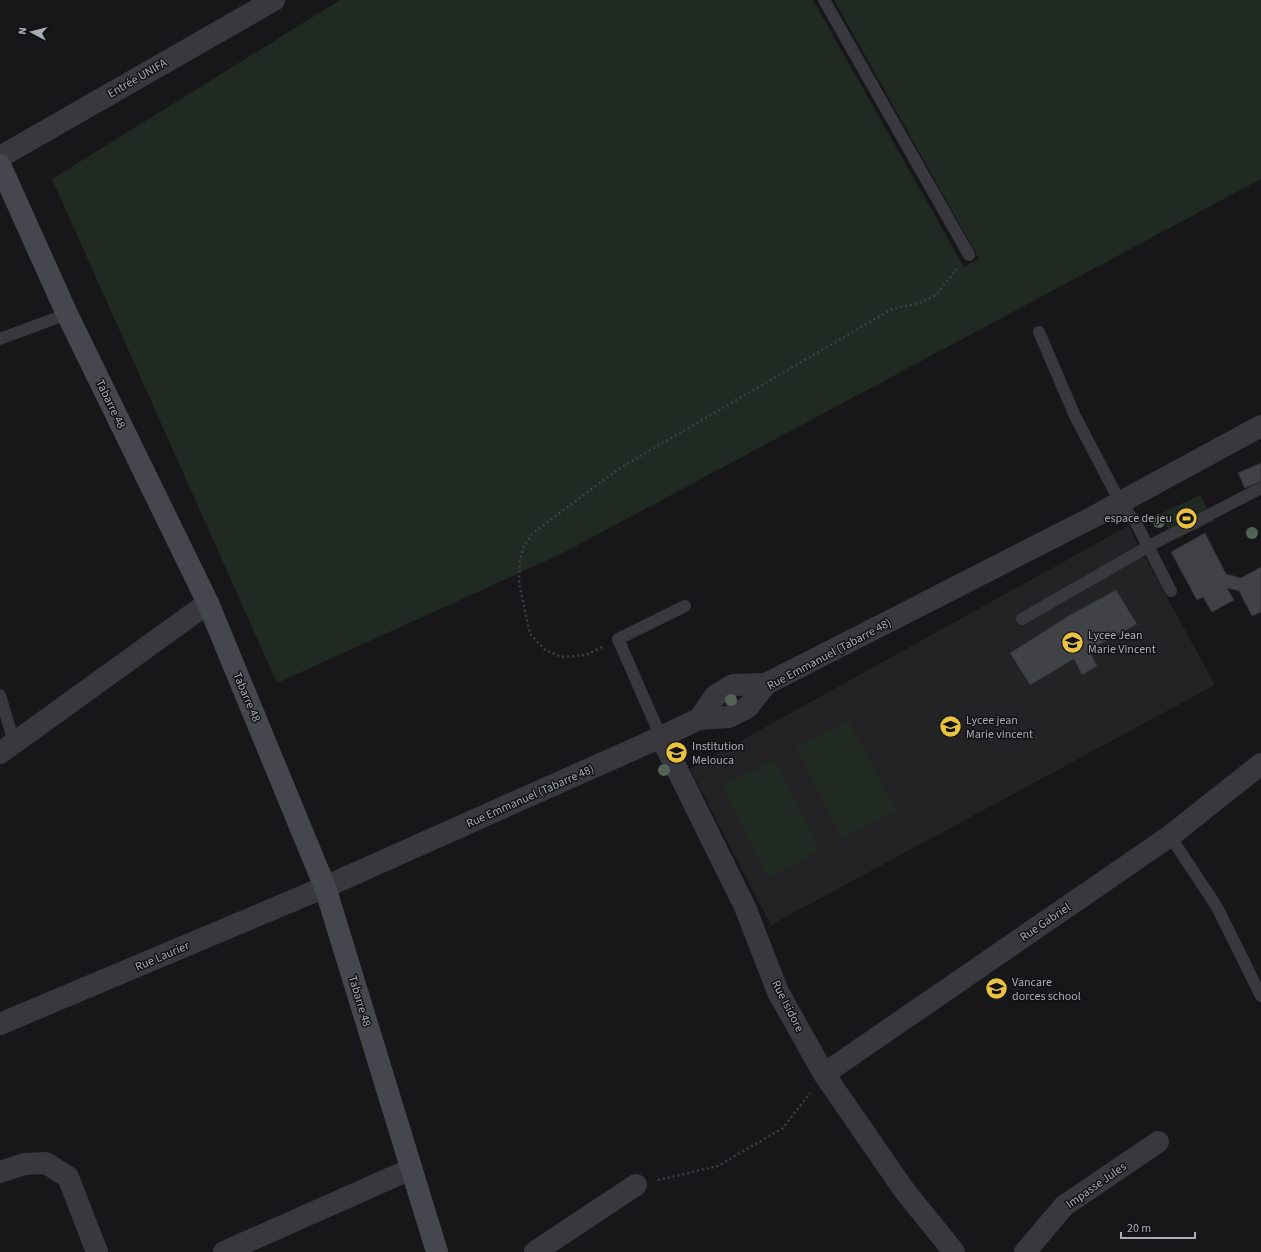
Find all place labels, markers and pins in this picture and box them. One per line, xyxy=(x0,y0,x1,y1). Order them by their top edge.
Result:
sports icon: espace de jeu xyxy=(1174,505,1200,531)
place label: espace de jeu xyxy=(1104,510,1172,527)
place label: Lycee Jean Marie Vincent xyxy=(1088,627,1156,658)
school or university icon: Lycee Jean Marie Vincent xyxy=(1059,629,1085,655)
place label: Lycee jean Marie vincent xyxy=(966,712,1033,743)
school or university icon: Lycee jean Marie vincent xyxy=(938,714,964,740)
place label: Institution Melouca xyxy=(692,738,744,769)
school or university icon: Institution Melouca xyxy=(664,740,690,766)
place label: Vancare dorces school xyxy=(1012,974,1081,1005)
school or university icon: Vancare dorces school xyxy=(984,976,1010,1002)

